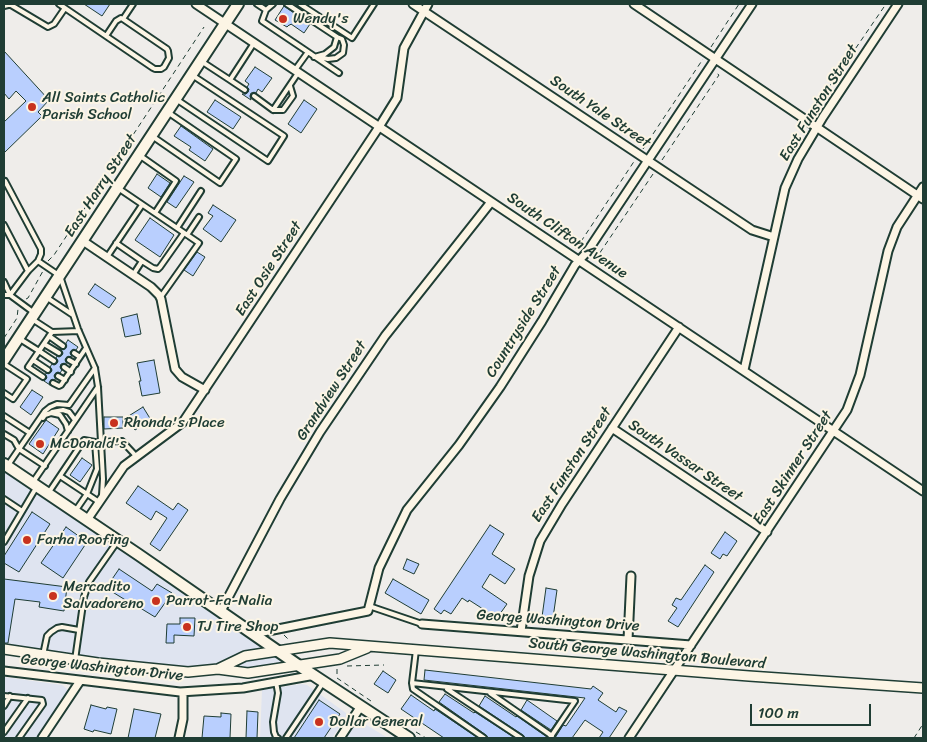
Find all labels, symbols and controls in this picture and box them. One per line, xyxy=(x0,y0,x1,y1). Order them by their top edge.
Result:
place label: Wendy's xyxy=(293,10,348,28)
marker: Wendy's xyxy=(277,13,289,25)
street label: East Funston Street xyxy=(776,42,862,164)
street label: South Yale Street xyxy=(546,72,654,152)
place label: All Saints Catholic Parish School xyxy=(42,89,165,124)
marker: All Saints Catholic Parish School xyxy=(26,101,38,113)
street label: East Harry Street xyxy=(61,131,141,241)
street label: South Clifton Avenue xyxy=(503,189,631,283)
street label: East Osie Street xyxy=(232,218,306,320)
street label: Countryside Street xyxy=(483,263,565,381)
street label: Grandview Street xyxy=(293,338,371,444)
street label: East Funston Street xyxy=(528,404,616,526)
street label: East Skinner Street xyxy=(749,408,837,528)
place label: Rhonda's Place xyxy=(124,414,225,432)
street label: South Vassar Street xyxy=(625,416,745,506)
marker: Rhonda's Place xyxy=(108,417,120,429)
place label: McDonald's xyxy=(50,435,127,453)
marker: McDonald's xyxy=(34,438,46,450)
place label: Farha Roofing xyxy=(37,531,129,549)
marker: Farha Roofing xyxy=(21,534,33,546)
place label: Mercadito Salvadoreno xyxy=(63,578,144,613)
marker: Mercadito Salvadoreno xyxy=(47,590,59,602)
place label: Parrot-Fa-Nalia xyxy=(166,592,272,610)
marker: Parrot-Fa-Nalia xyxy=(150,595,162,607)
street label: George Washington Drive xyxy=(476,606,640,636)
place label: TJ Tire Shop xyxy=(197,618,278,636)
marker: TJ Tire Shop xyxy=(181,621,193,633)
street label: South George Washington Boulevard xyxy=(528,635,766,673)
street label: George Washington Drive xyxy=(20,651,184,685)
scale bar xyxy=(752,694,873,726)
text: 100 m xyxy=(758,700,799,726)
place label: Dollar General xyxy=(329,713,423,731)
marker: Dollar General xyxy=(313,716,325,728)

